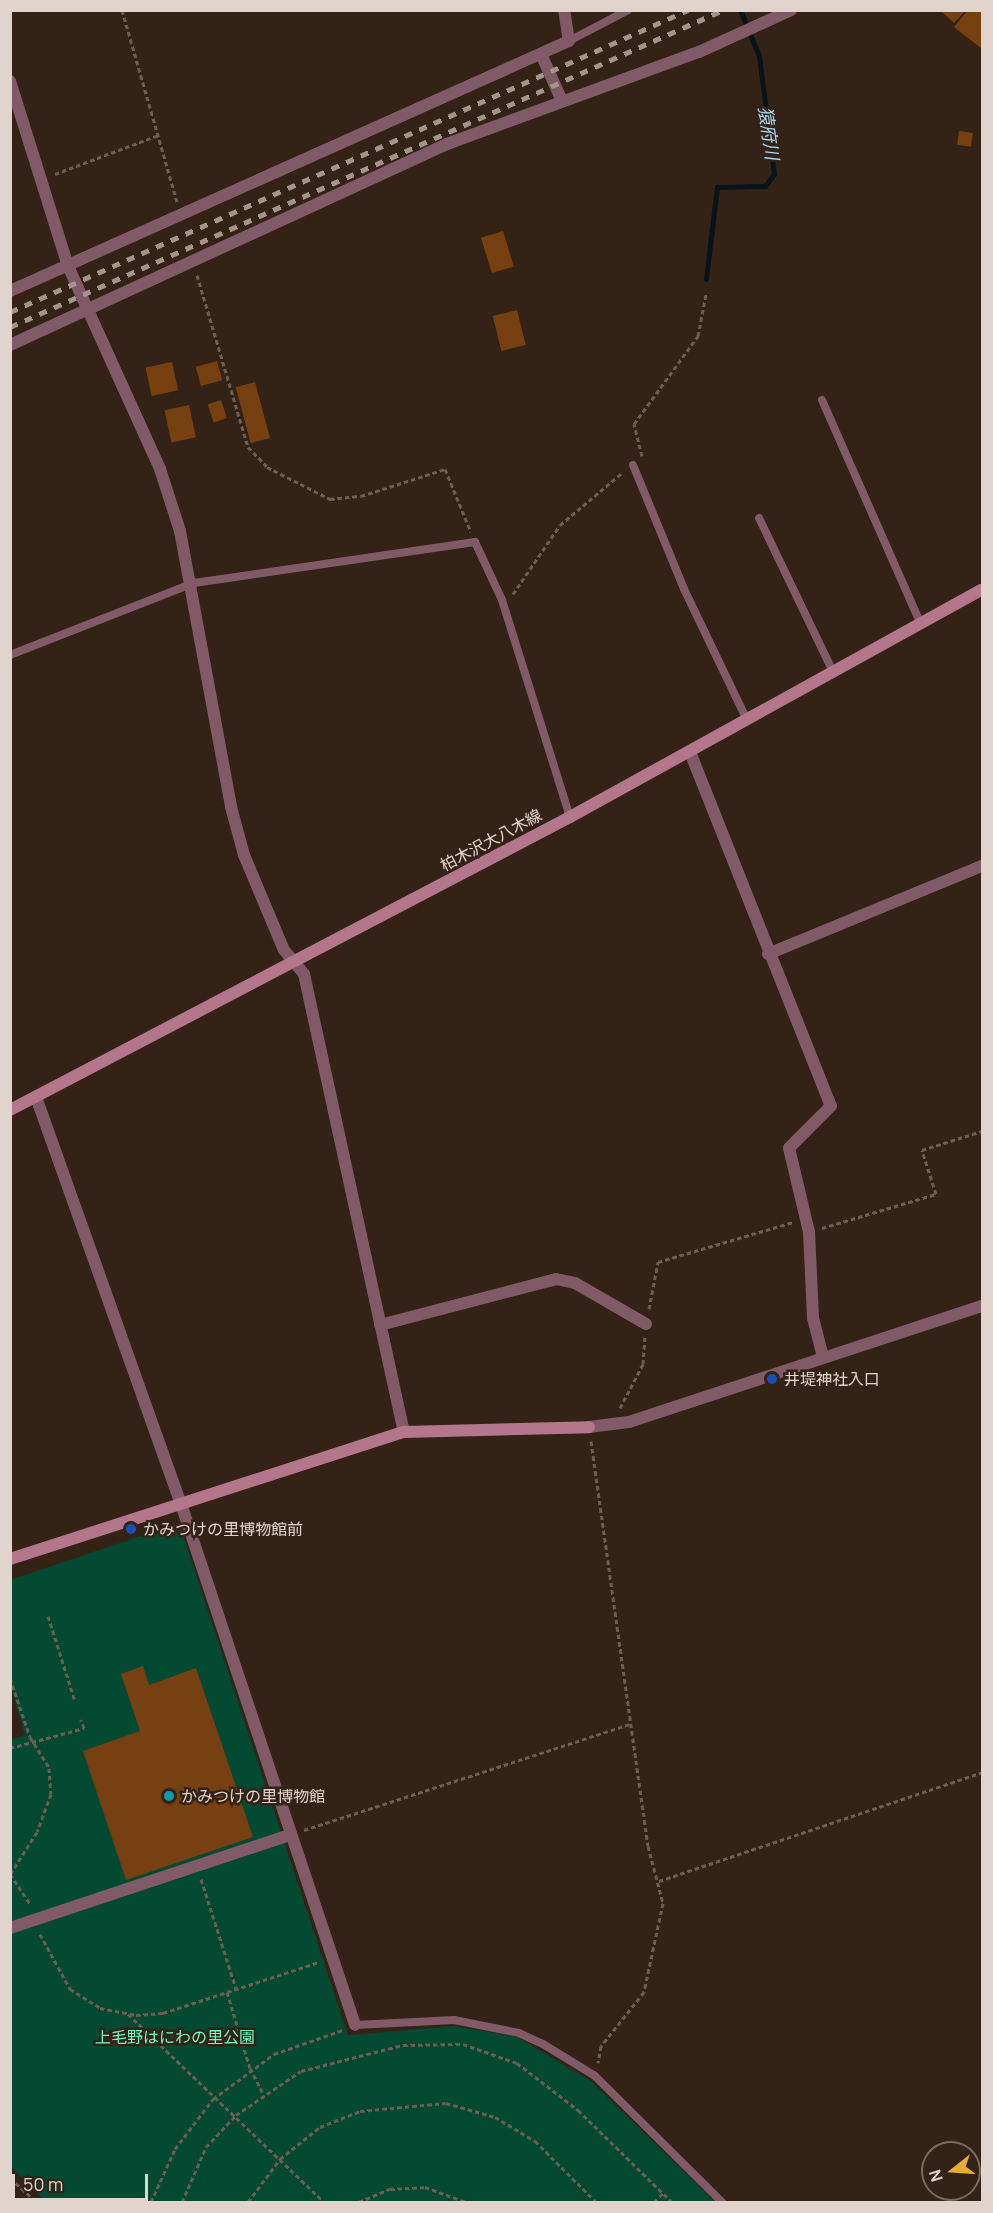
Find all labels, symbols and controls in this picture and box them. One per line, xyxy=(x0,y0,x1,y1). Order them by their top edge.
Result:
water label: 猿府川 xyxy=(755,105,783,161)
street label: 柏木沢大八木線 xyxy=(437,805,545,875)
place label: 井堤神社入口 xyxy=(784,1369,880,1389)
marker: 井堤神社入口 xyxy=(765,1372,779,1386)
place label: かみつけの里博物館前 xyxy=(143,1519,303,1539)
marker: かみつけの里博物館前 xyxy=(124,1522,138,1536)
place label: かみつけの里博物館 xyxy=(181,1786,325,1806)
marker: かみつけの里博物館 xyxy=(162,1789,176,1803)
park label: 上毛野はにわの里公園 xyxy=(95,2027,255,2047)
north arrow xyxy=(921,2141,981,2201)
scale bar xyxy=(15,2162,152,2200)
text: N xyxy=(923,2167,948,2184)
text: 50 m xyxy=(23,2172,63,2196)

